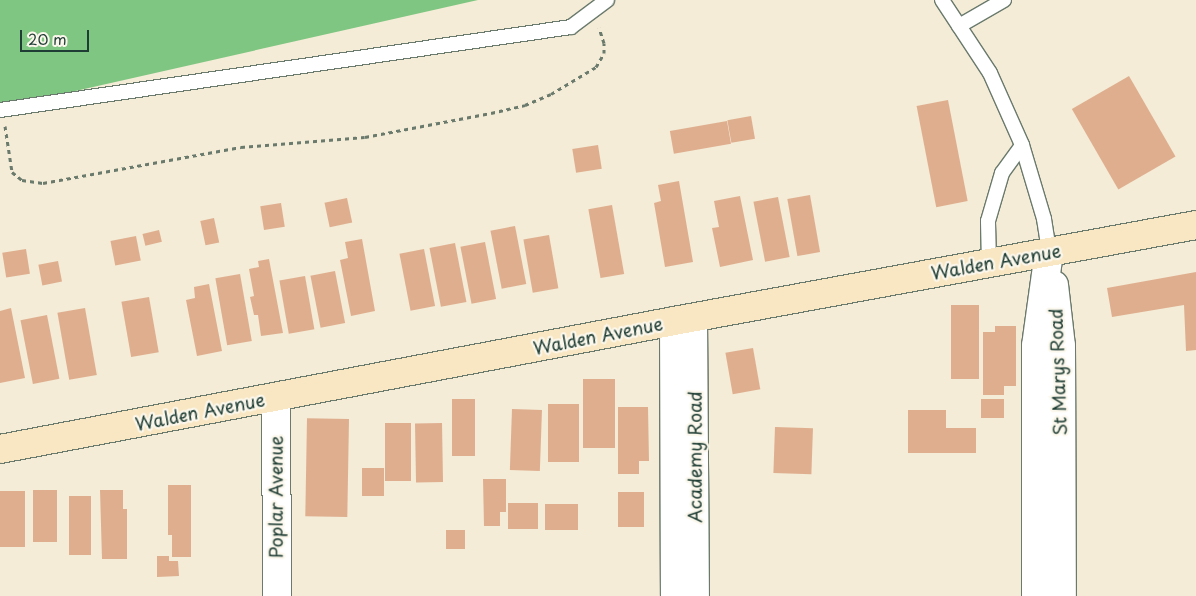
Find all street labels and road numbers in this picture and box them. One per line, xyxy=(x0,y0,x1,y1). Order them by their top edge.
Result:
street label: Walden Avenue xyxy=(929,240,1063,284)
street label: St Marys Road xyxy=(1045,308,1071,436)
street label: Walden Avenue xyxy=(531,313,665,359)
street label: Walden Avenue xyxy=(133,389,267,435)
street label: Academy Road xyxy=(684,392,706,522)
street label: Poplar Avenue xyxy=(265,435,287,559)

